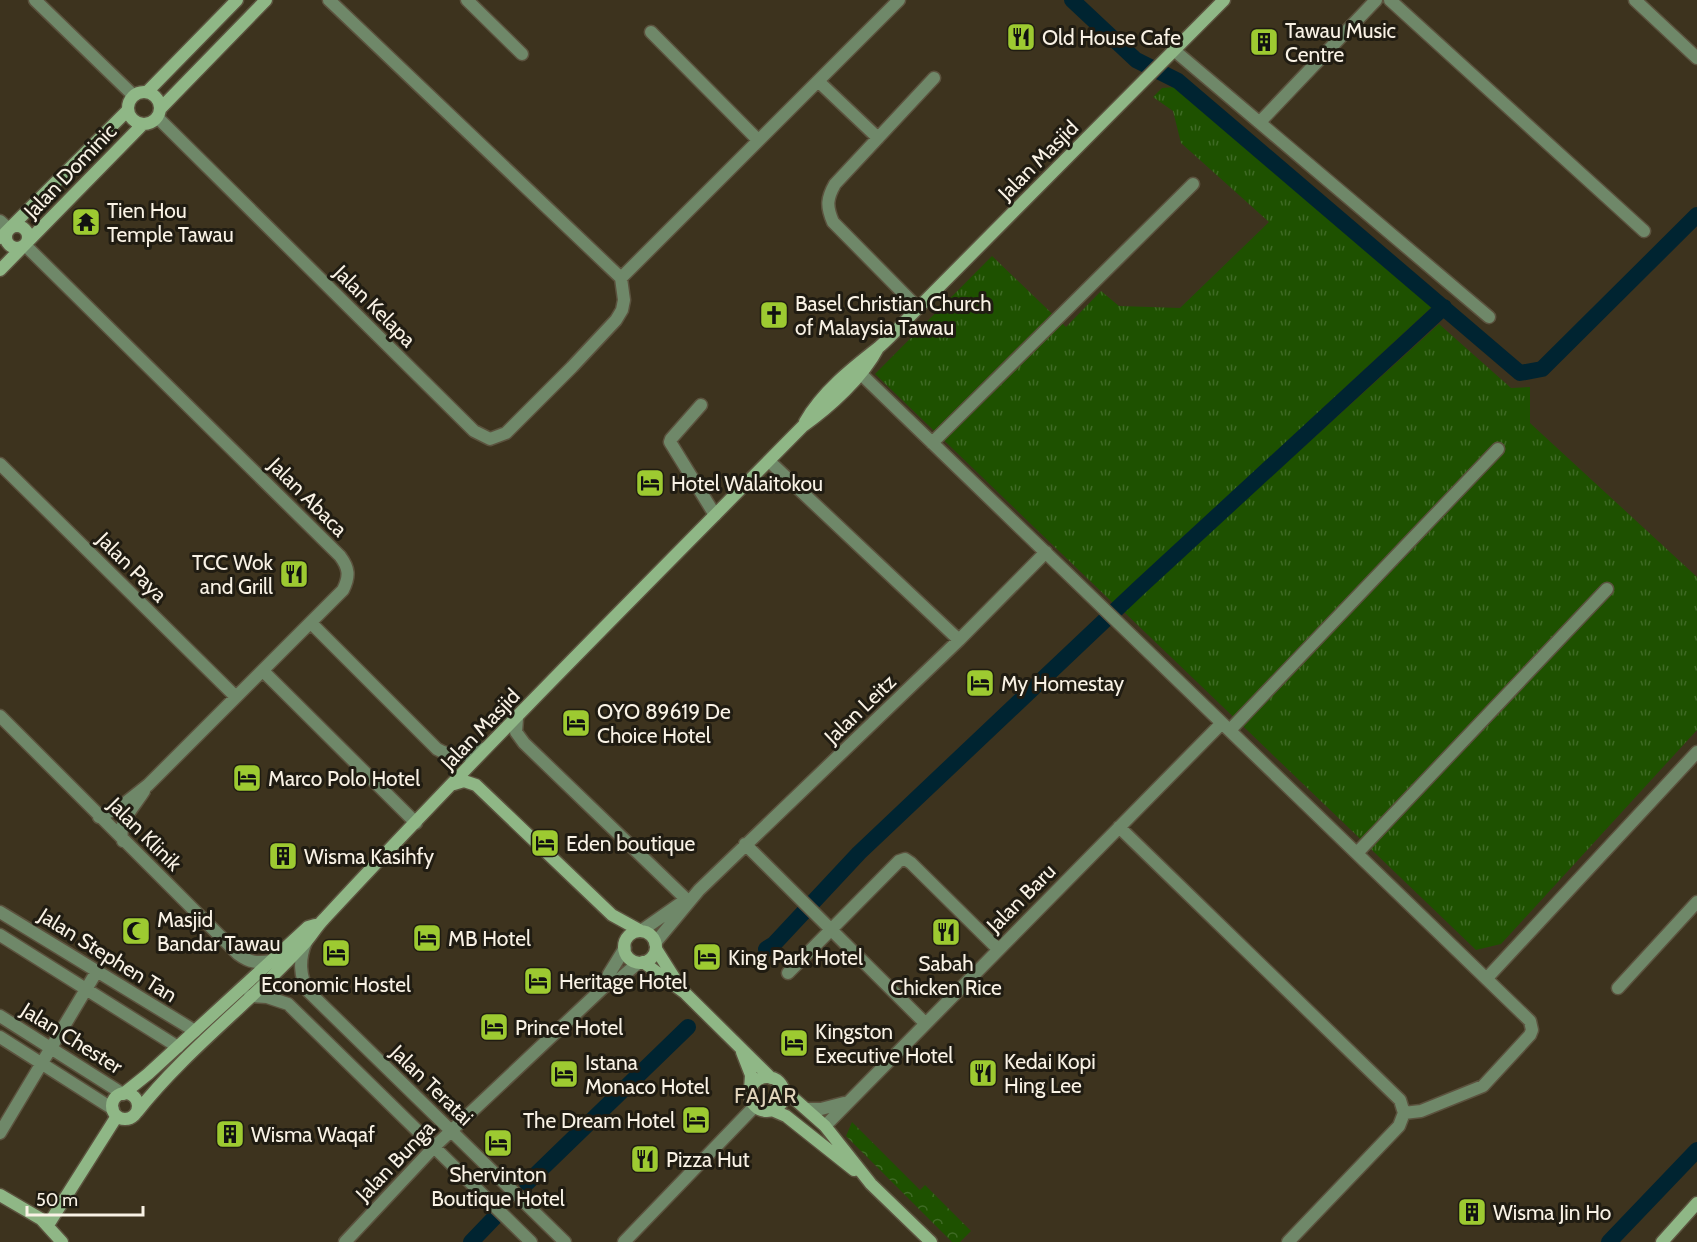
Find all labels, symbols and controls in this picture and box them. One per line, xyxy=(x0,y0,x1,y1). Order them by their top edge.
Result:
place label: Tawau Music Centre xyxy=(1285,18,1396,67)
restaurant icon: Old House Cafe xyxy=(1005,21,1037,53)
place label: Old House Cafe xyxy=(1042,25,1181,50)
building icon: Tawau Music Centre xyxy=(1248,26,1280,58)
street label: Jalan Masjid xyxy=(992,115,1084,207)
street label: Jalan Dominic xyxy=(18,118,121,224)
place label: Tien Hou Temple Tawau xyxy=(107,198,234,247)
temple icon: Tien Hou Temple Tawau xyxy=(70,206,102,238)
street label: Jalan Kelapa xyxy=(328,259,421,352)
place label: Basel Christian Church of Malaysia Tawau xyxy=(795,291,992,340)
church icon: Basel Christian Church of Malaysia Tawau xyxy=(758,299,790,331)
street label: Jalan Abaca xyxy=(263,452,353,542)
hotel icon: Hotel Walaitokou xyxy=(634,467,666,499)
place label: Hotel Walaitokou xyxy=(671,471,823,496)
street label: Jalan Paya xyxy=(91,526,172,607)
place label: TCC Wok and Grill xyxy=(192,550,274,599)
restaurant icon: TCC Wok and Grill xyxy=(278,558,310,590)
hotel icon: My Homestay xyxy=(964,667,996,699)
street label: Jalan Leitz xyxy=(819,669,901,750)
place label: My Homestay xyxy=(1001,671,1125,696)
street label: Jalan Masjid xyxy=(435,683,525,776)
place label: OYO 89619 De Choice Hotel xyxy=(597,699,731,748)
hotel icon: OYO 89619 De Choice Hotel xyxy=(560,707,592,739)
hotel icon: Marco Polo Hotel xyxy=(231,762,263,794)
place label: Marco Polo Hotel xyxy=(268,766,420,791)
street label: Jalan Klinik xyxy=(102,791,187,876)
hotel icon: Eden boutique xyxy=(529,827,561,859)
place label: Eden boutique xyxy=(566,831,696,856)
building icon: Wisma Kasihfy xyxy=(267,840,299,872)
place label: Wisma Kasihfy xyxy=(304,844,434,869)
street label: Jalan Baru xyxy=(981,858,1061,938)
street label: Jalan Stephen Tan xyxy=(33,902,182,1008)
place label: Masjid Bandar Tawau xyxy=(157,907,280,956)
mosque icon: Masjid Bandar Tawau xyxy=(120,915,152,947)
restaurant icon: Sabah Chicken Rice xyxy=(930,916,962,948)
hotel icon: MB Hotel xyxy=(411,922,443,954)
place label: MB Hotel xyxy=(448,926,531,951)
hotel icon: Economic Hostel xyxy=(320,937,352,969)
hotel icon: King Park Hotel xyxy=(691,941,723,973)
place label: King Park Hotel xyxy=(728,945,863,970)
place label: Sabah Chicken Rice xyxy=(890,951,1002,1000)
hotel icon: Heritage Hotel xyxy=(522,965,554,997)
place label: Heritage Hotel xyxy=(559,969,687,994)
place label: Economic Hostel xyxy=(261,972,411,997)
street label: Jalan Chester xyxy=(16,996,128,1079)
hotel icon: Prince Hotel xyxy=(478,1011,510,1043)
place label: Prince Hotel xyxy=(515,1015,623,1040)
place label: Kingston Executive Hotel xyxy=(815,1019,953,1068)
hotel icon: Kingston Executive Hotel xyxy=(778,1027,810,1059)
street label: Jalan Teratai xyxy=(385,1039,478,1130)
place label: Kedai Kopi Hing Lee xyxy=(1004,1049,1096,1098)
place label: Istana Monaco Hotel xyxy=(585,1050,710,1099)
restaurant icon: Kedai Kopi Hing Lee xyxy=(967,1057,999,1089)
hotel icon: Istana Monaco Hotel xyxy=(548,1058,580,1090)
district label: FAJAR xyxy=(734,1082,798,1109)
hotel icon: The Dream Hotel xyxy=(680,1104,712,1136)
place label: The Dream Hotel xyxy=(523,1108,675,1133)
street label: Jalan Bunga xyxy=(350,1115,440,1207)
building icon: Wisma Waqaf xyxy=(214,1118,246,1150)
place label: Wisma Waqaf xyxy=(251,1122,375,1147)
hotel icon: Shervinton Boutique Hotel xyxy=(482,1127,514,1159)
restaurant icon: Pizza Hut xyxy=(629,1143,661,1175)
place label: Pizza Hut xyxy=(666,1147,750,1172)
place label: Shervinton Boutique Hotel xyxy=(431,1162,565,1211)
scale bar xyxy=(27,1179,142,1217)
text: 50 m xyxy=(36,1189,78,1211)
building icon: Wisma Jin Ho xyxy=(1456,1196,1488,1228)
place label: Wisma Jin Ho xyxy=(1493,1200,1611,1225)

